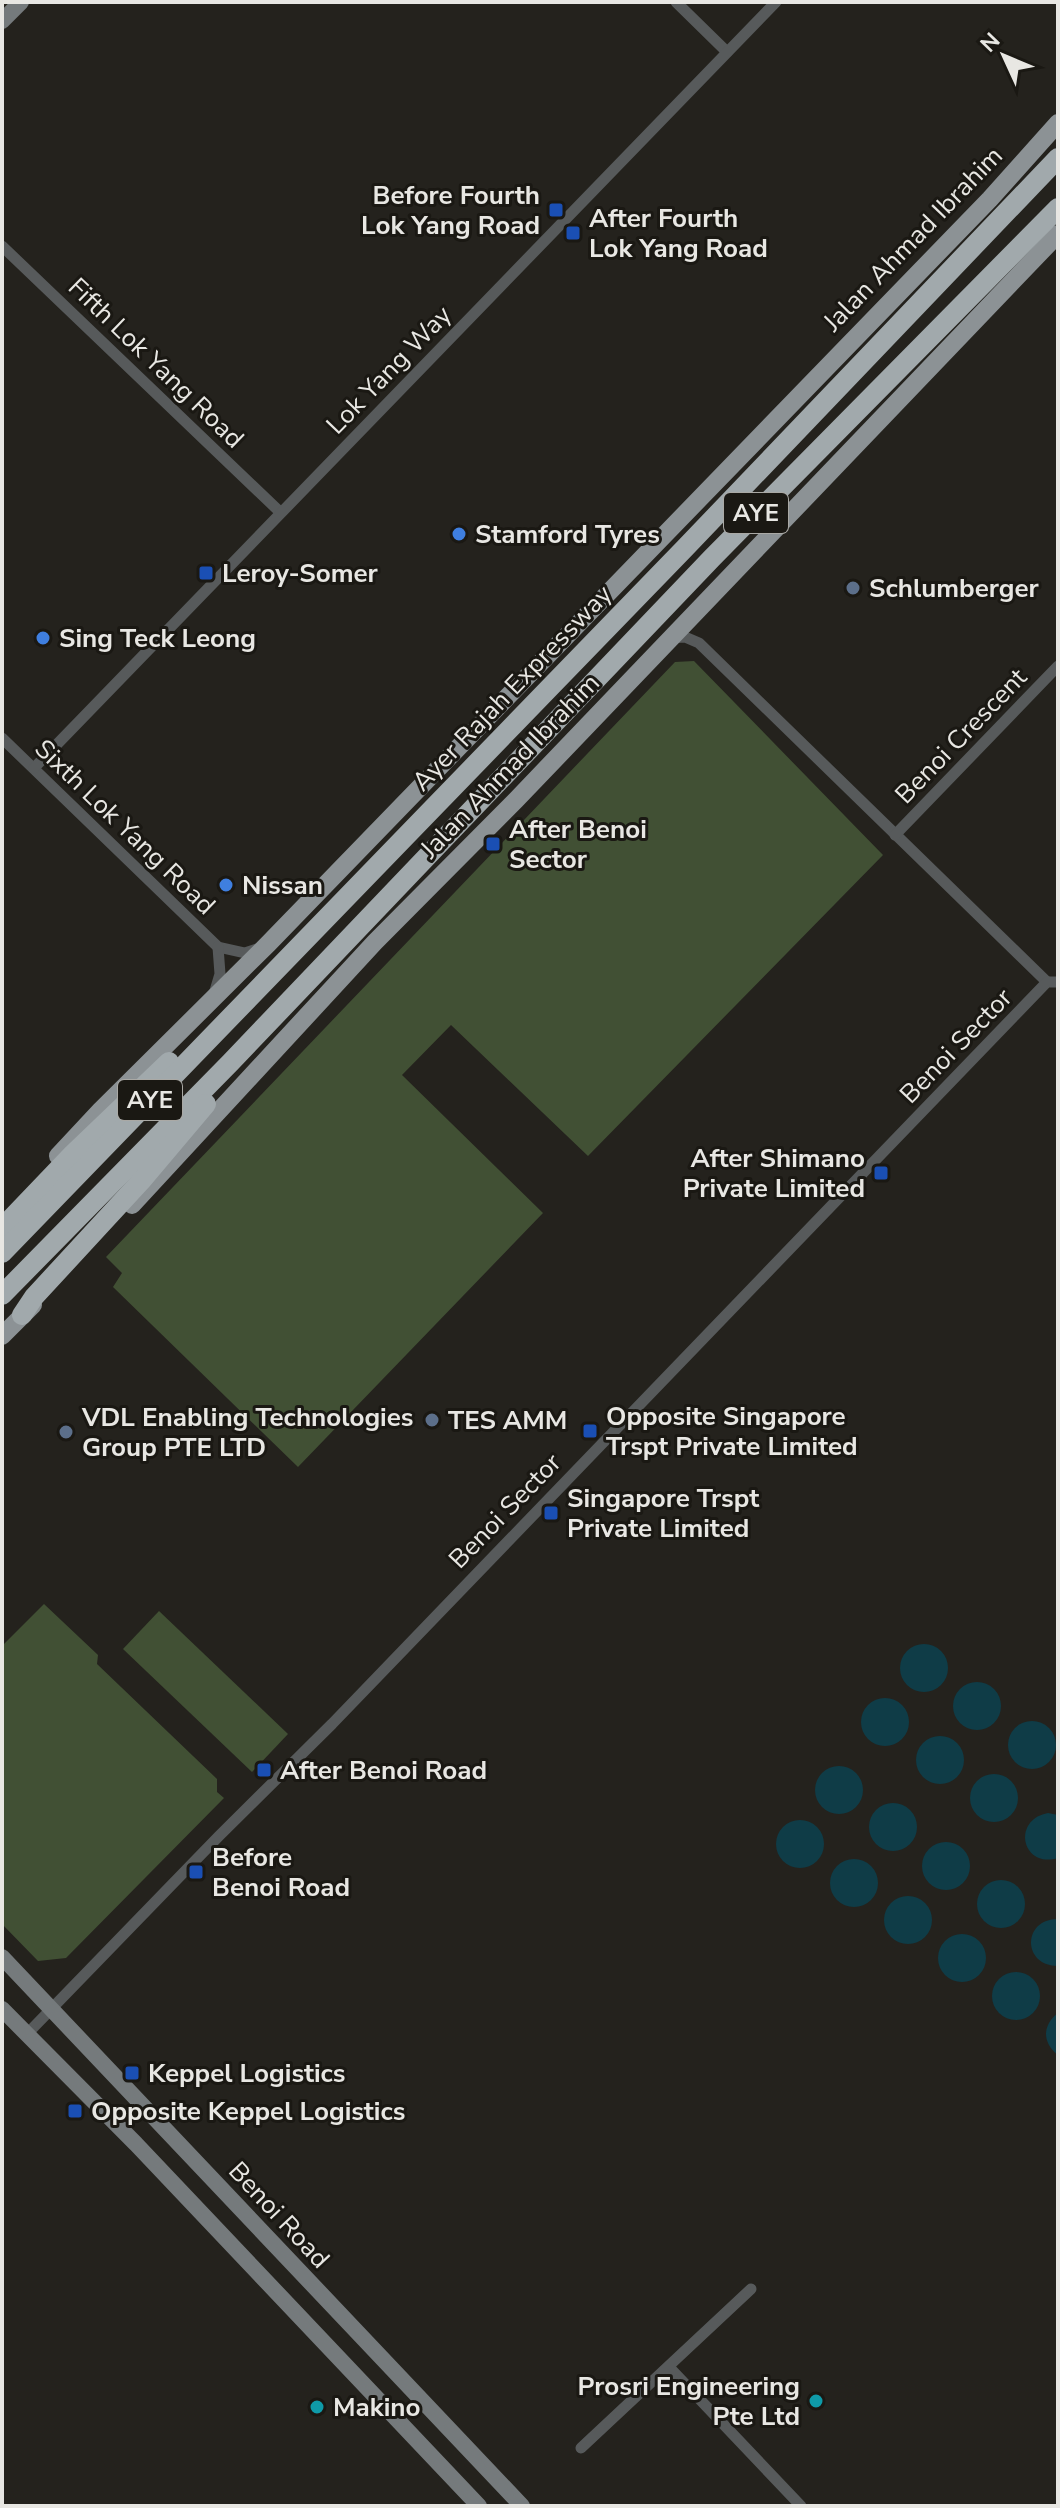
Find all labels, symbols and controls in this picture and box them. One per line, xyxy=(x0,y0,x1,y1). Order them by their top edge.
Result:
north arrow xyxy=(964,16,1044,96)
text: N xyxy=(974,26,1007,59)
street label: Jalan Ahmad Ibrahim xyxy=(815,139,1011,340)
place label: Before Fourth Lok Yang Road xyxy=(361,178,540,243)
marker: Before Fourth Lok Yang Road xyxy=(547,201,565,219)
place label: After Fourth Lok Yang Road xyxy=(589,201,768,266)
marker: After Fourth Lok Yang Road xyxy=(564,224,582,242)
street label: Fifth Lok Yang Road xyxy=(61,270,251,456)
street label: Lok Yang Way xyxy=(319,298,460,442)
road number: AYE xyxy=(724,493,788,533)
place label: Stamford Tyres xyxy=(475,517,660,552)
marker: Stamford Tyres xyxy=(450,525,468,543)
place label: Leroy-Somer xyxy=(222,556,379,591)
marker: Leroy-Somer xyxy=(197,564,215,582)
place label: Schlumberger xyxy=(869,571,1040,606)
street label: Ayer Rajah Expressway xyxy=(404,577,620,799)
marker: Schlumberger xyxy=(844,579,862,597)
place label: Sing Teck Leong xyxy=(59,621,256,656)
marker: Sing Teck Leong xyxy=(34,629,52,647)
street label: Benoi Crescent xyxy=(887,660,1035,811)
street label: Jalan Ahmad Ibrahim xyxy=(412,666,608,867)
street label: Sixth Lok Yang Road xyxy=(27,731,223,923)
place label: After Benoi Sector xyxy=(509,812,647,877)
marker: After Benoi Sector xyxy=(484,835,502,853)
place label: Nissan xyxy=(242,868,323,903)
marker: Nissan xyxy=(217,876,235,894)
street label: Benoi Sector xyxy=(892,980,1020,1111)
road number: AYE xyxy=(118,1080,182,1120)
place label: After Shimano Private Limited xyxy=(683,1141,865,1206)
marker: After Shimano Private Limited xyxy=(872,1164,890,1182)
place label: Opposite Singapore Trspt Private Limited xyxy=(606,1399,858,1464)
place label: VDL Enabling Technologies Group PTE LTD xyxy=(81,1400,414,1465)
place label: TES AMM xyxy=(448,1403,567,1438)
marker: TES AMM xyxy=(423,1411,441,1429)
marker: Opposite Singapore Trspt Private Limited xyxy=(581,1422,599,1440)
marker: VDL Enabling Technologies Group PTE LTD xyxy=(57,1423,75,1441)
street label: Benoi Sector xyxy=(441,1445,569,1576)
place label: Singapore Trspt Private Limited xyxy=(567,1481,760,1546)
marker: Singapore Trspt Private Limited xyxy=(542,1504,560,1522)
place label: After Benoi Road xyxy=(280,1753,487,1788)
marker: After Benoi Road xyxy=(255,1761,273,1779)
place label: Before Benoi Road xyxy=(212,1840,350,1905)
marker: Before Benoi Road xyxy=(187,1863,205,1881)
place label: Keppel Logistics xyxy=(148,2056,346,2091)
marker: Keppel Logistics xyxy=(123,2064,141,2082)
place label: Opposite Keppel Logistics xyxy=(91,2094,405,2129)
marker: Opposite Keppel Logistics xyxy=(66,2102,84,2120)
street label: Benoi Road xyxy=(221,2154,337,2276)
place label: Prosri Engineering Pte Ltd xyxy=(578,2369,800,2434)
place label: Makino xyxy=(333,2390,421,2425)
marker: Prosri Engineering Pte Ltd xyxy=(807,2392,825,2410)
marker: Makino xyxy=(308,2398,326,2416)

